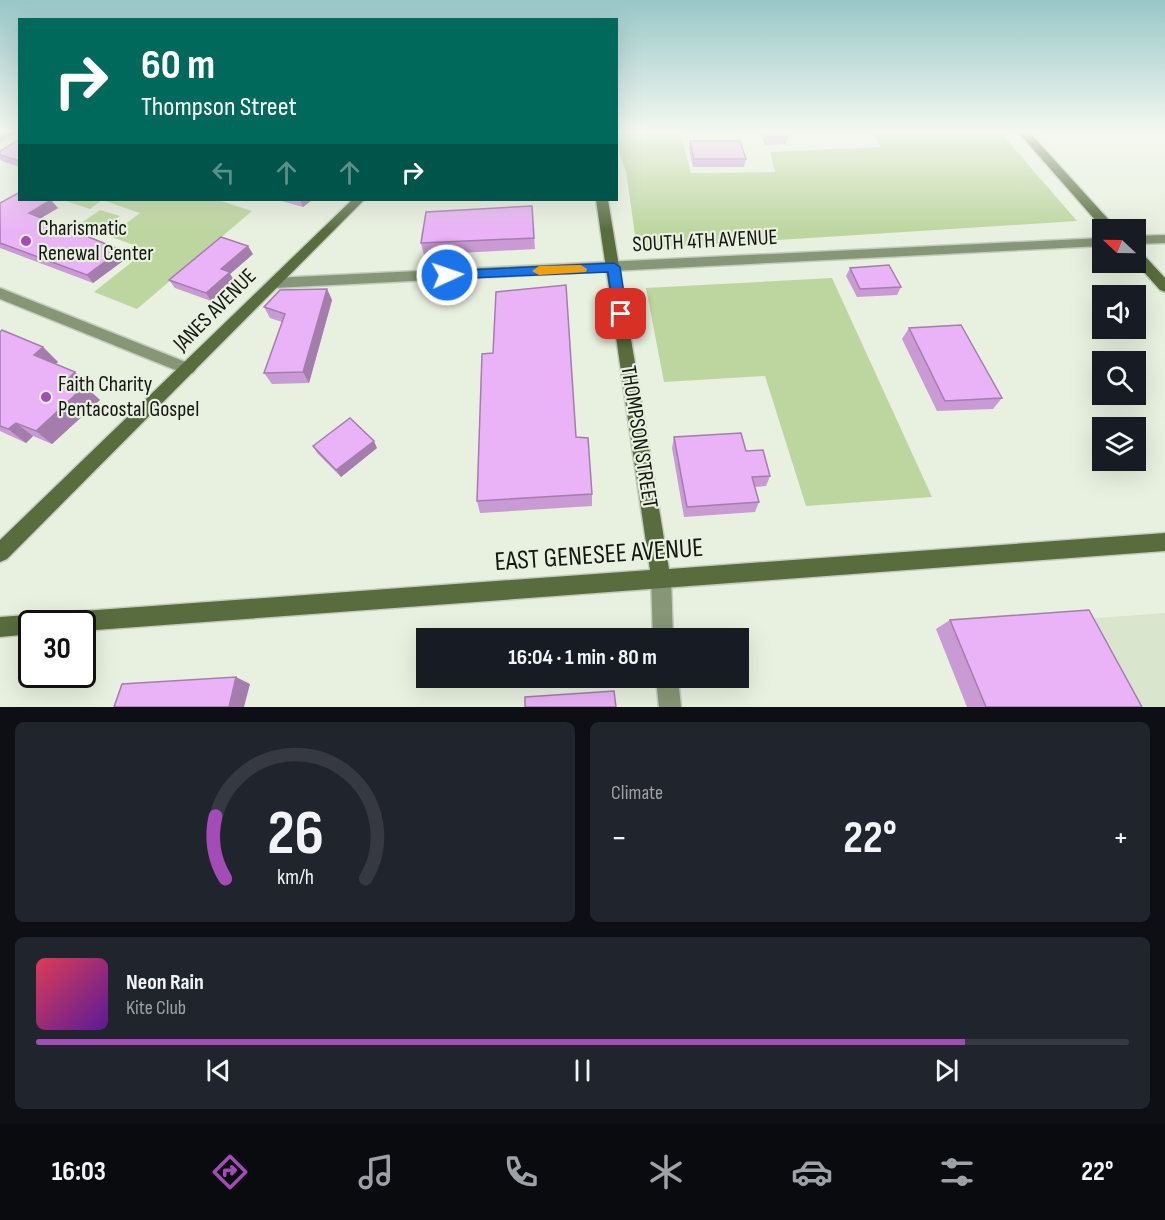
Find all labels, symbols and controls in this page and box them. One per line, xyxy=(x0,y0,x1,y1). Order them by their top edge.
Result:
text: 60 m xyxy=(141,40,215,91)
icon: right xyxy=(42,42,120,120)
text: Thompson Street xyxy=(141,91,297,123)
icon: left xyxy=(207,156,240,189)
icon: ahead xyxy=(270,156,303,189)
icon: ahead xyxy=(333,156,366,189)
icon: right xyxy=(396,156,429,189)
place label: Charismatic Renewal Center xyxy=(38,215,154,267)
north arrow xyxy=(1092,219,1146,273)
map controls xyxy=(1092,219,1146,471)
street label: SOUTH 4TH AVENUE xyxy=(632,224,778,258)
marker: Charismatic Renewal Center xyxy=(19,234,33,248)
position arrow xyxy=(415,243,479,307)
street label: JANES AVENUE xyxy=(167,263,262,358)
button: sound xyxy=(1092,285,1146,339)
pin xyxy=(595,288,646,339)
icon: arrive xyxy=(604,297,637,330)
button: search xyxy=(1092,351,1146,405)
street label: THOMPSON STREET xyxy=(614,364,664,510)
place label: Faith Charity Pentacostal Gospel xyxy=(58,371,199,423)
marker: Faith Charity Pentacostal Gospel xyxy=(39,390,53,404)
button: layers xyxy=(1092,417,1146,471)
street label: EAST GENESEE AVENUE xyxy=(494,532,704,578)
speed limit sign: 30 xyxy=(18,610,96,688)
text: 16:04 · 1 min · 80 m xyxy=(508,644,657,671)
text: Climate xyxy=(611,781,663,805)
text: 26 xyxy=(267,797,323,872)
text: 22° xyxy=(843,811,897,866)
text: − xyxy=(611,818,627,858)
text: + xyxy=(1113,818,1129,858)
text: km/h xyxy=(276,865,314,890)
text: Neon Rain xyxy=(126,969,204,996)
text: Kite Club xyxy=(126,996,186,1020)
icon: previous xyxy=(202,1054,235,1087)
icon: pause xyxy=(566,1054,599,1087)
icon: next xyxy=(930,1054,963,1087)
icon: directions xyxy=(209,1151,251,1193)
icon: music xyxy=(355,1151,397,1193)
icon: phone xyxy=(500,1151,542,1193)
icon: climate xyxy=(645,1151,687,1193)
icon: car xyxy=(791,1151,833,1193)
icon: filters xyxy=(936,1151,978,1193)
text: 16:03 xyxy=(52,1156,106,1188)
text: 22° xyxy=(1081,1156,1113,1188)

